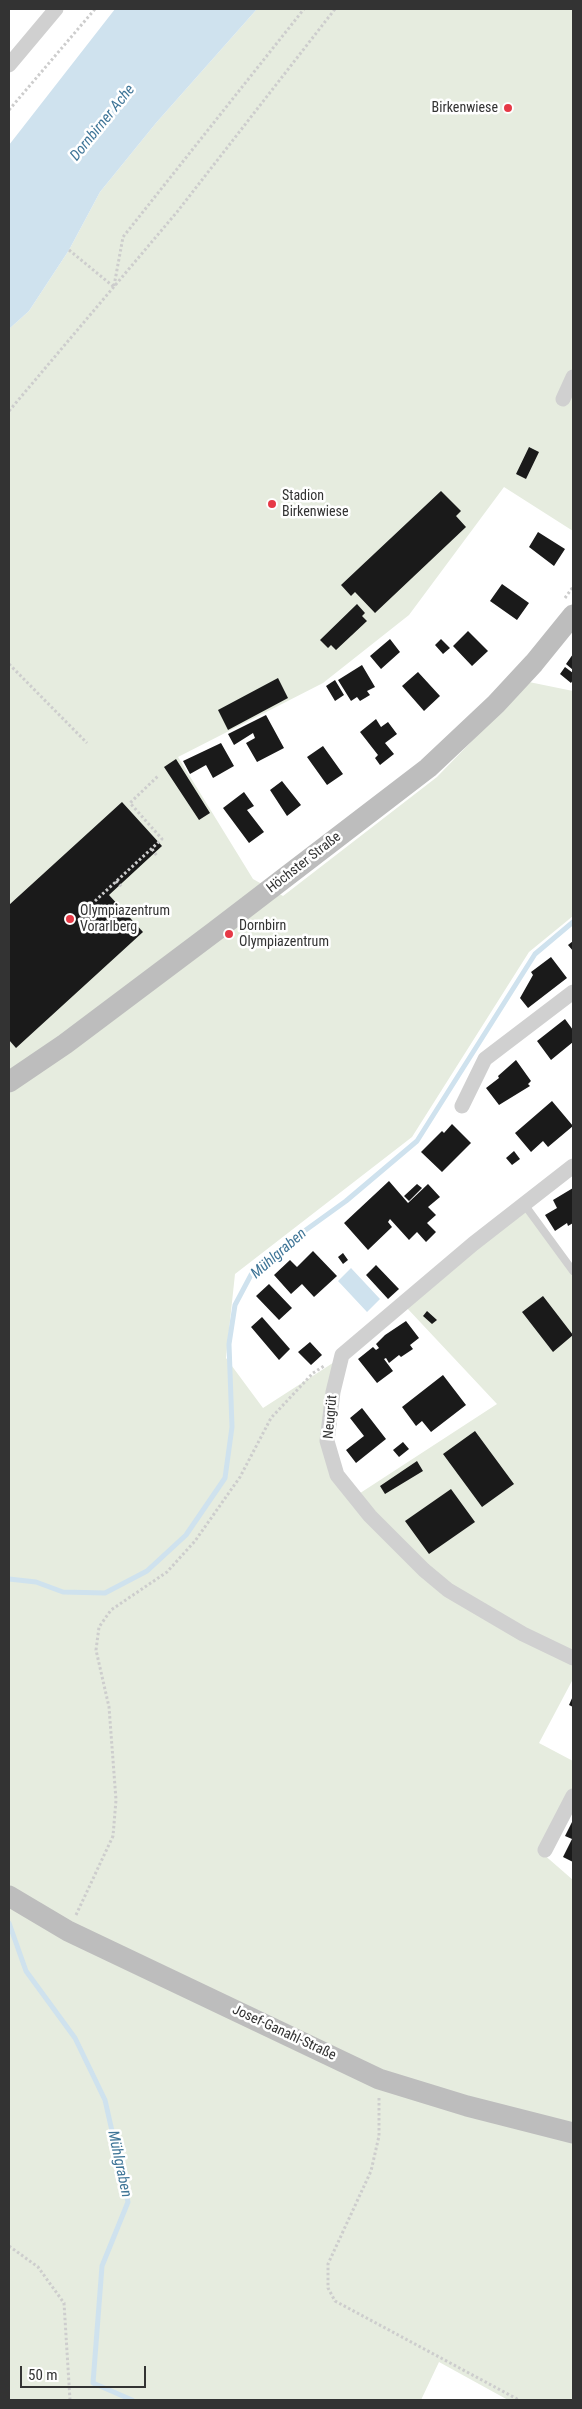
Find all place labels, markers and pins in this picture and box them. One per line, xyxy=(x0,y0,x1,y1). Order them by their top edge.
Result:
place label: Birkenwiese xyxy=(432,100,498,116)
marker: Birkenwiese xyxy=(502,102,514,114)
place label: Stadion Birkenwiese xyxy=(282,488,348,520)
marker: Stadion Birkenwiese xyxy=(266,498,278,510)
place label: Olympiazentrum Vorarlberg xyxy=(80,903,170,936)
marker: Olympiazentrum Vorarlberg xyxy=(64,913,76,925)
place label: Dornbirn Olympiazentrum xyxy=(239,918,329,950)
marker: Dornbirn Olympiazentrum xyxy=(223,928,235,940)

